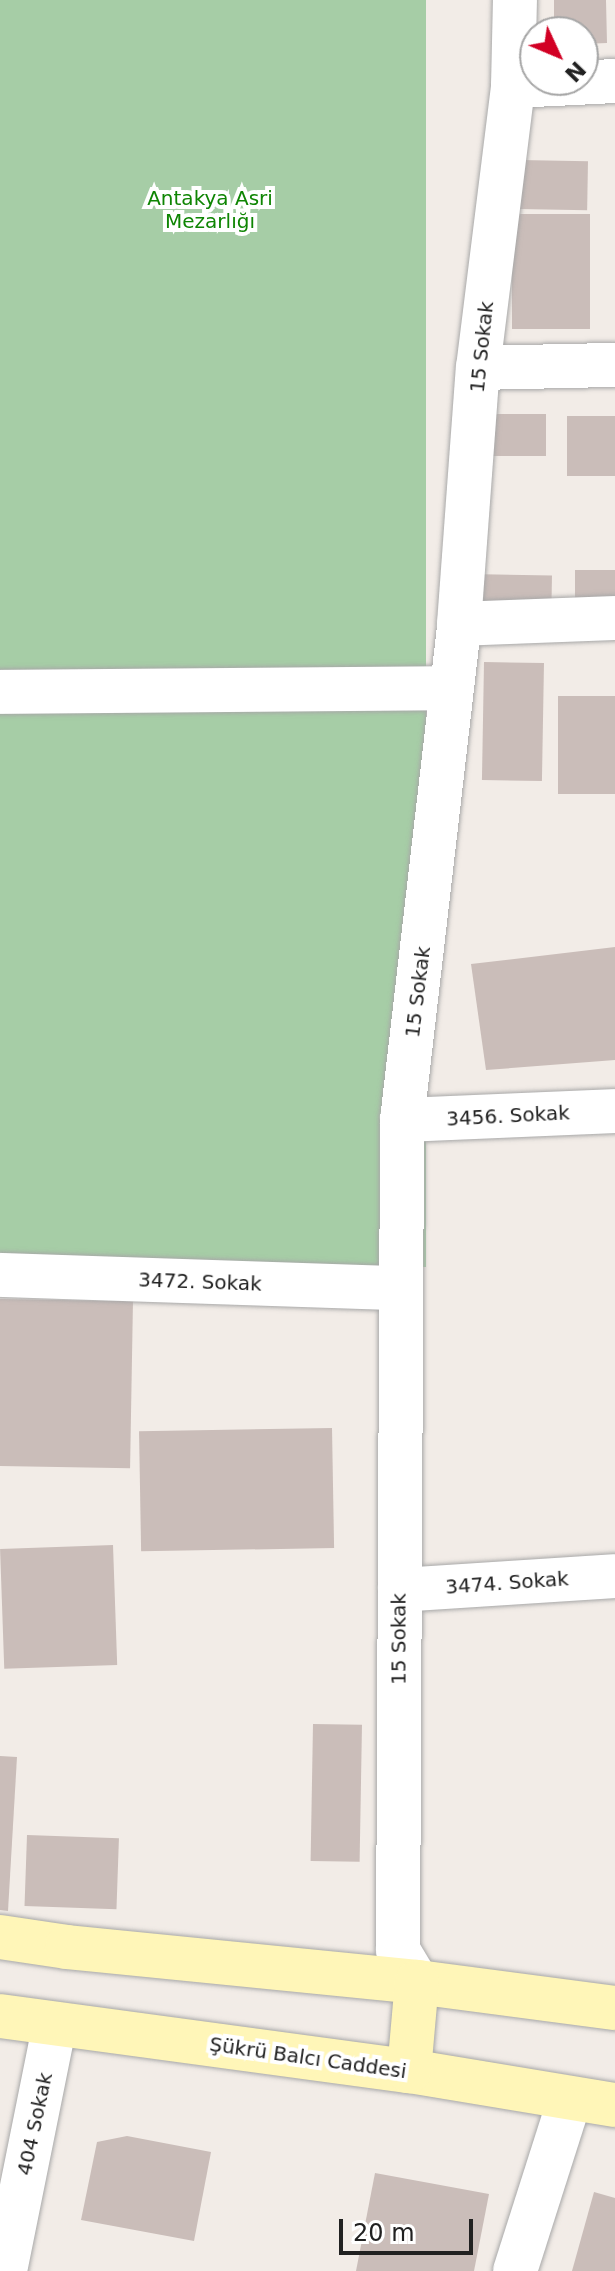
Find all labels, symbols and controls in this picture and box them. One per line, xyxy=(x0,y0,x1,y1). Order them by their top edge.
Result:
north arrow xyxy=(519,16,599,96)
text: N xyxy=(560,56,591,87)
park label: Antakya Asri Mezarlığı xyxy=(147,187,273,234)
street label: 15 Sokak xyxy=(465,300,499,394)
street label: 15 Sokak xyxy=(400,945,436,1039)
street label: 3456. Sokak xyxy=(446,1101,570,1131)
street label: 3472. Sokak xyxy=(138,1268,262,1296)
street label: 3474. Sokak xyxy=(445,1567,569,1599)
street label: 15 Sokak xyxy=(387,1593,411,1685)
street label: Şükrü Balcı Caddesi xyxy=(208,2032,408,2084)
street label: 404 Sokak xyxy=(12,2070,58,2178)
scale bar xyxy=(343,2203,477,2253)
text: 20 m xyxy=(353,2219,415,2247)

